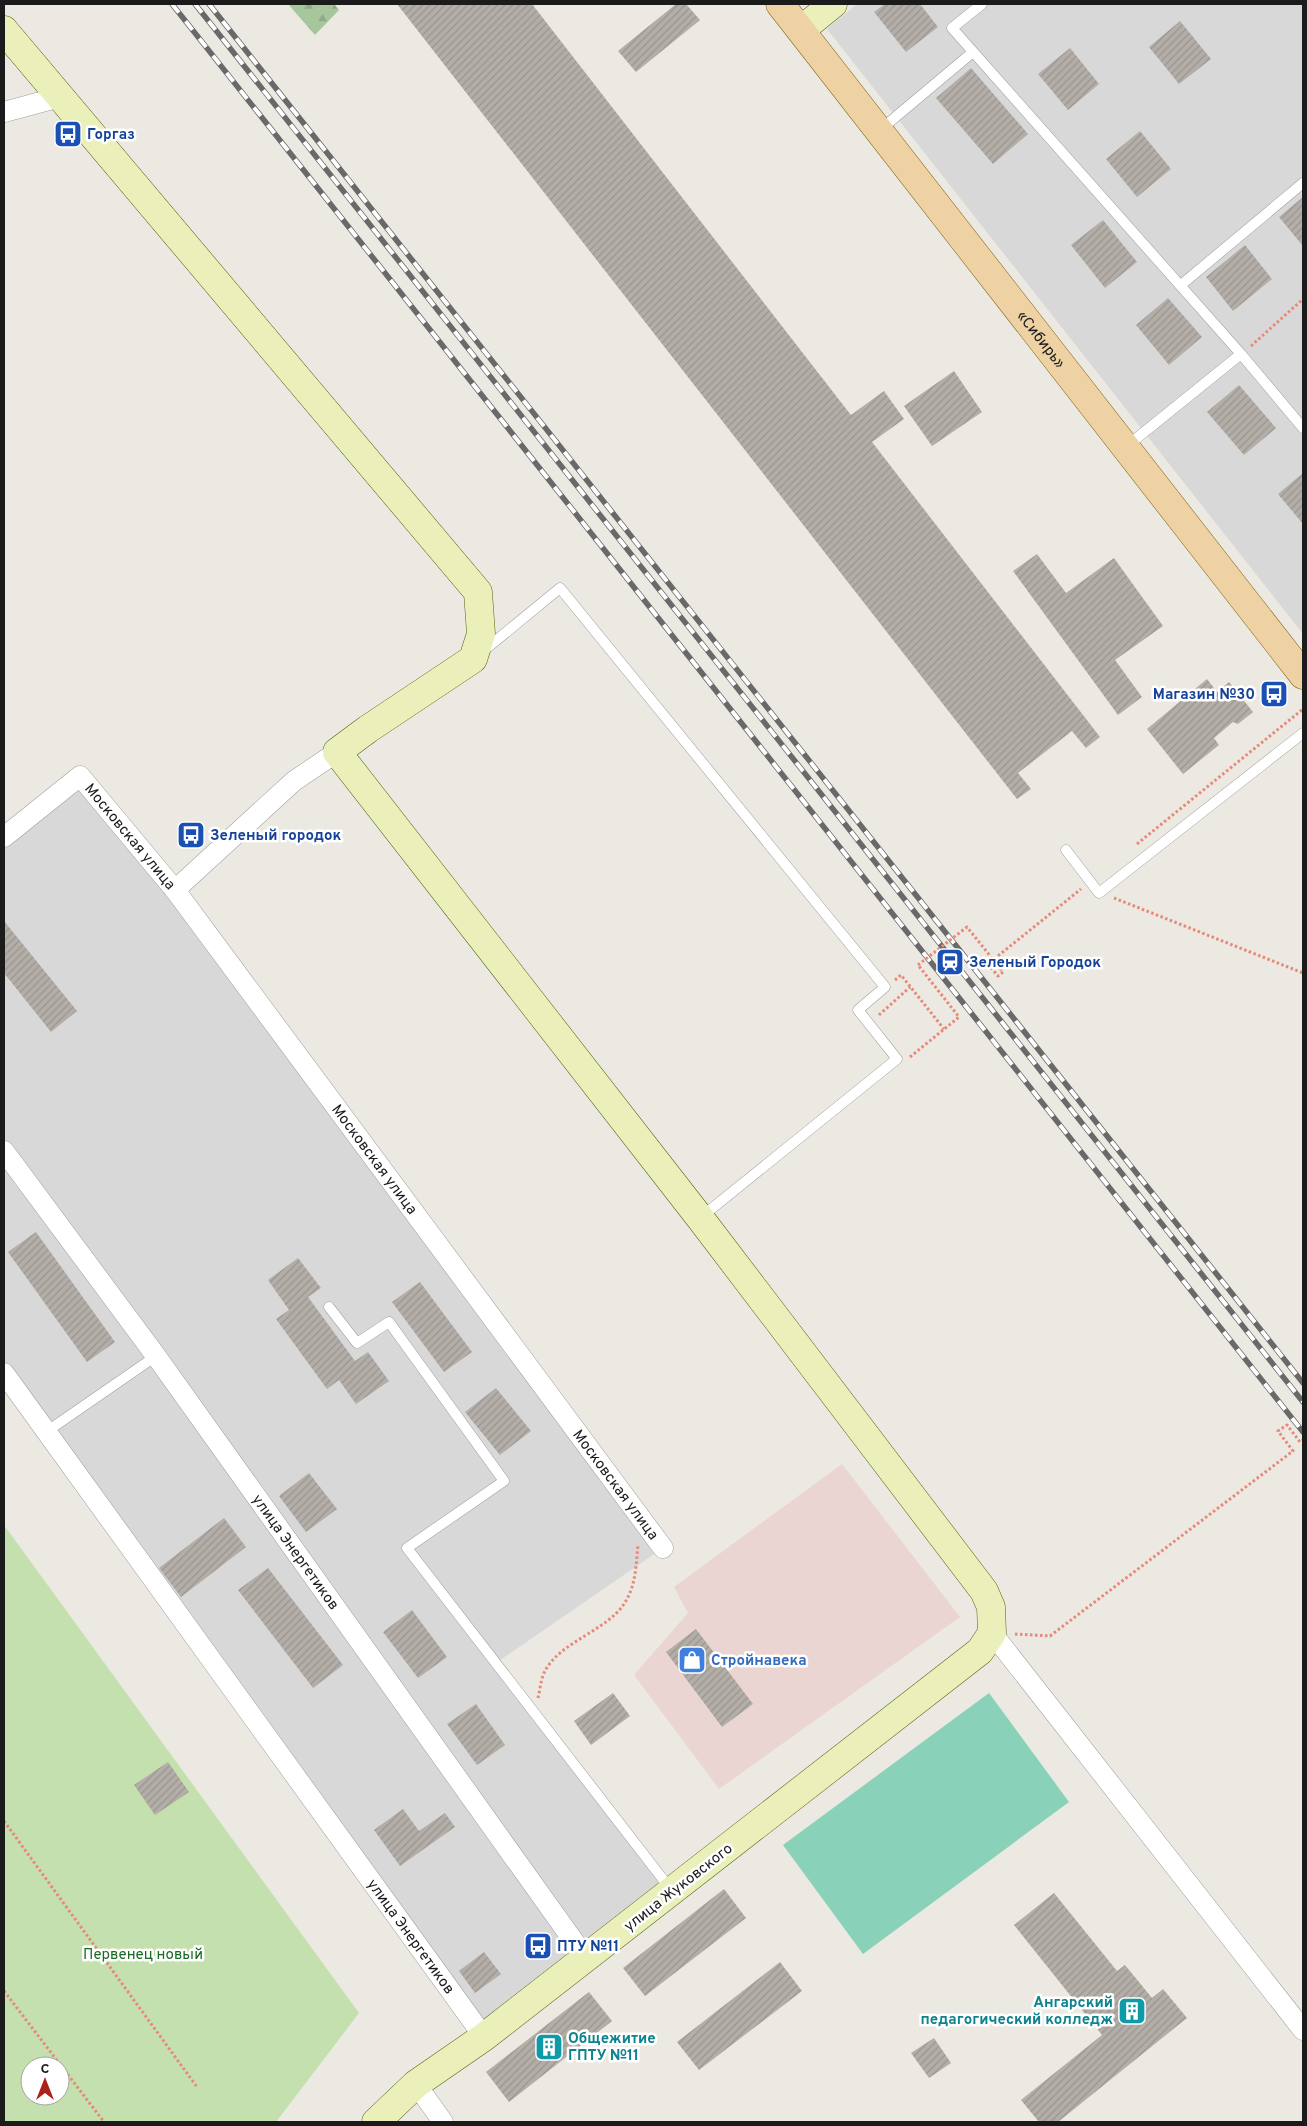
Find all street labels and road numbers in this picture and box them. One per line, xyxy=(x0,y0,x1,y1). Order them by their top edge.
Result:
street label: «Сибирь» xyxy=(1012,307,1069,373)
street label: Московская улица xyxy=(79,780,179,894)
street label: Московская улица xyxy=(326,1101,421,1219)
street label: Московская улица xyxy=(568,1426,662,1544)
street label: улица Энергетиков xyxy=(247,1491,342,1614)
street label: улица Жуковского xyxy=(621,1840,737,1937)
street label: улица Энергетиков xyxy=(362,1876,458,1998)

